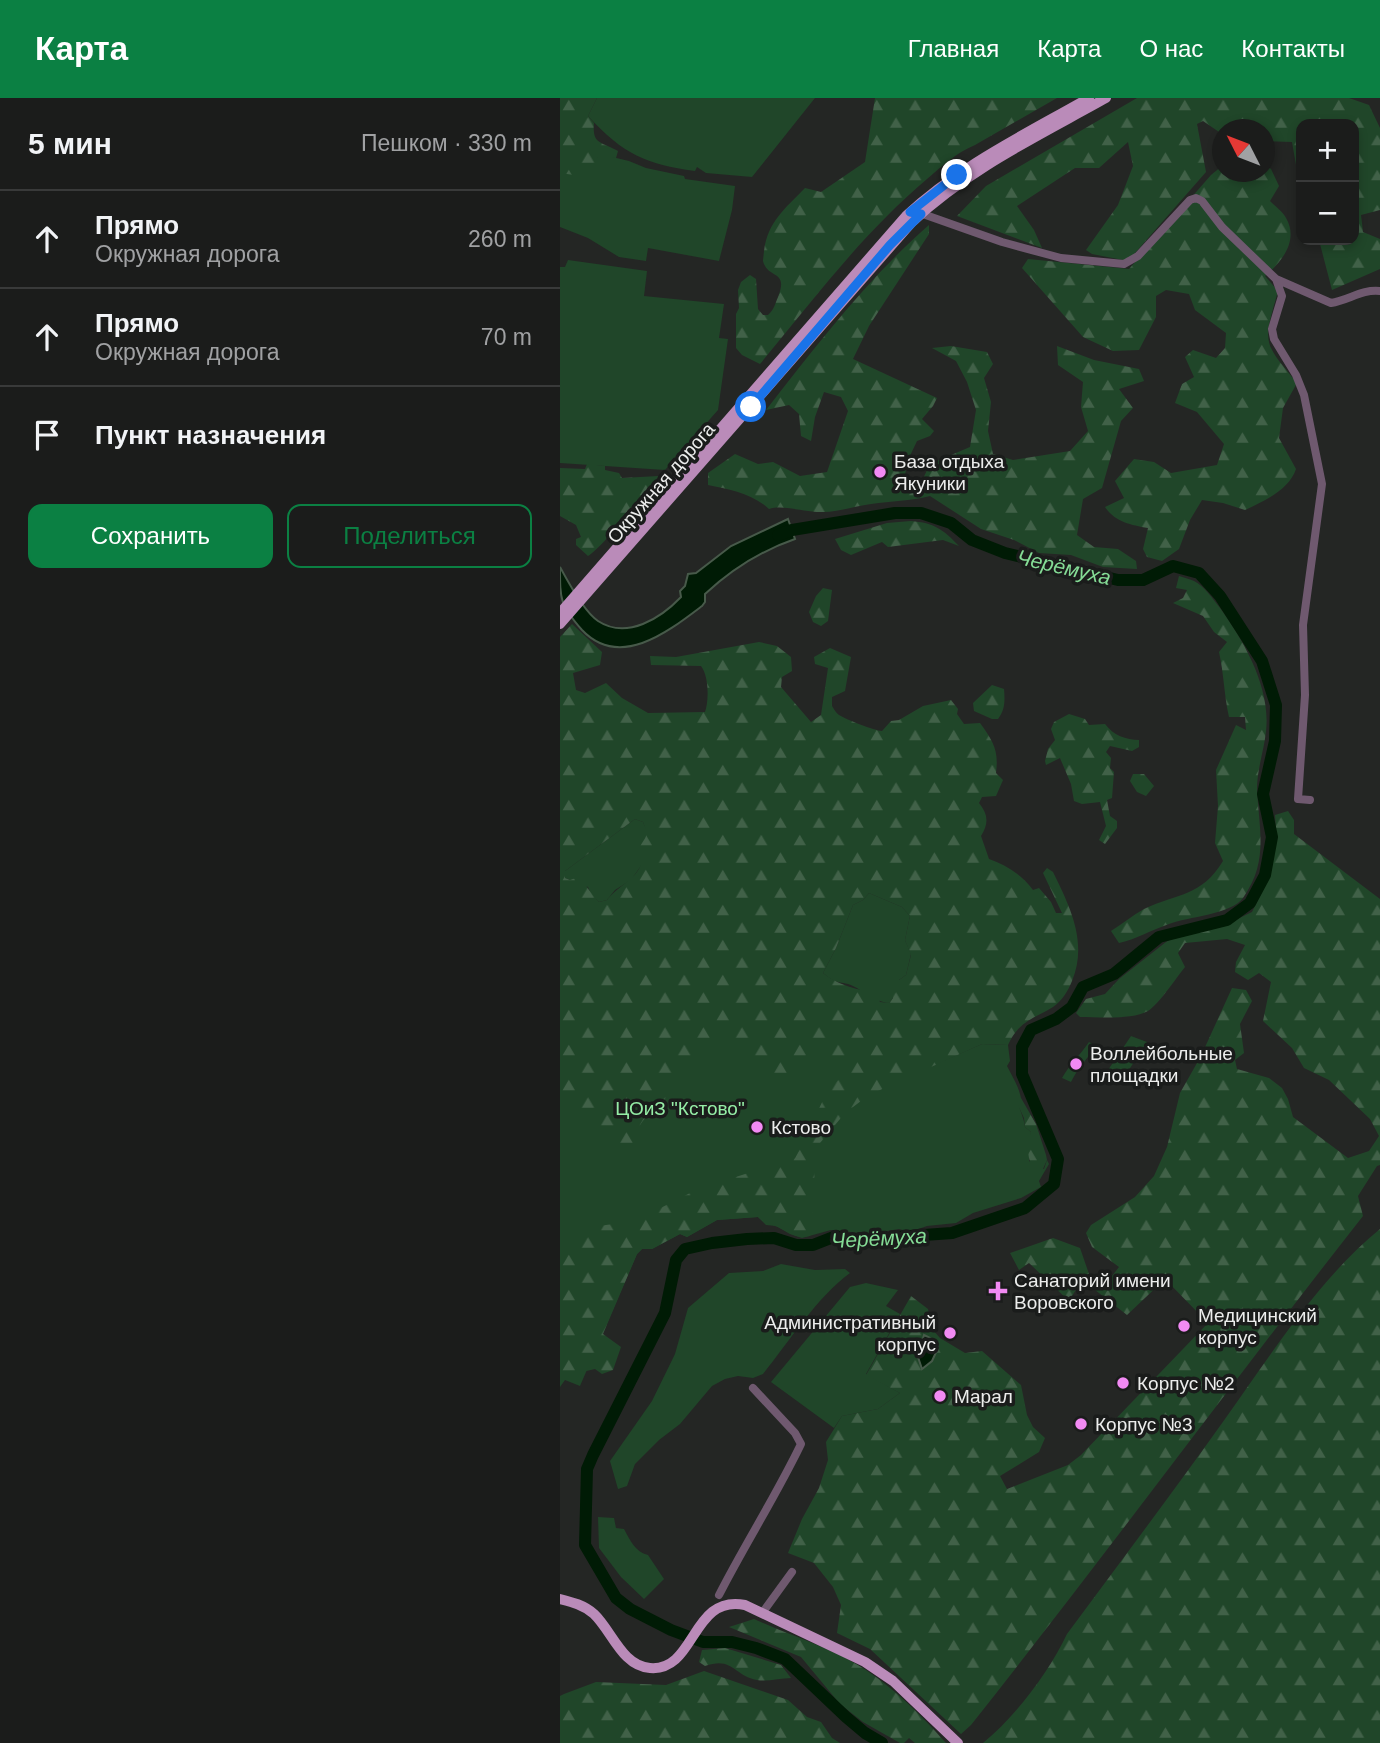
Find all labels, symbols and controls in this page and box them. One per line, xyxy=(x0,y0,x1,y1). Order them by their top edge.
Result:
text: Карта xyxy=(35,30,128,67)
text: Главная xyxy=(908,35,999,62)
text: Карта xyxy=(1037,35,1101,62)
text: О нас xyxy=(1139,35,1203,62)
text: Контакты xyxy=(1241,35,1345,62)
north arrow xyxy=(1212,119,1275,182)
map controls xyxy=(1296,119,1359,245)
button: + xyxy=(1296,119,1359,182)
text: 5 мин xyxy=(28,127,112,160)
text: Пешком · 330 m xyxy=(361,130,532,156)
route end xyxy=(941,159,972,190)
button: − xyxy=(1296,182,1359,245)
text: Прямо xyxy=(95,210,179,240)
icon: ahead xyxy=(28,220,66,258)
text: 260 m xyxy=(468,226,532,252)
text: Окружная дорога xyxy=(95,241,279,267)
text: Прямо xyxy=(95,308,179,338)
icon: ahead xyxy=(28,318,66,356)
text: 70 m xyxy=(481,324,532,350)
text: Окружная дорога xyxy=(95,339,279,365)
route start xyxy=(735,391,766,422)
icon: arrive xyxy=(28,416,66,454)
street label: Окружная дорога xyxy=(603,418,719,547)
text: Пункт назначения xyxy=(95,420,326,450)
place label: База отдыха Якуники xyxy=(894,451,1005,494)
marker: База отдыха Якуники xyxy=(872,464,888,480)
button: Сохранить xyxy=(28,504,273,568)
button: Поделиться xyxy=(287,504,532,568)
water label: Черёмуха xyxy=(1015,545,1113,589)
place label: Воллейбольные площадки xyxy=(1090,1043,1233,1086)
marker: Воллейбольные площадки xyxy=(1068,1056,1084,1072)
park label: ЦОиЗ "Кстово" xyxy=(615,1098,745,1119)
place label: Кстово xyxy=(771,1117,831,1138)
marker: Кстово xyxy=(749,1119,765,1135)
water label: Черёмуха xyxy=(831,1224,927,1252)
place label: Санаторий имени Воровского xyxy=(1014,1270,1171,1313)
marker: Санаторий имени Воровского xyxy=(988,1281,1008,1301)
place label: Медицинский корпус xyxy=(1198,1305,1317,1348)
place label: Административный корпус xyxy=(764,1312,936,1355)
marker: Медицинский корпус xyxy=(1176,1318,1192,1334)
marker: Административный корпус xyxy=(942,1325,958,1341)
place label: Корпус №2 xyxy=(1137,1373,1235,1394)
marker: Корпус №2 xyxy=(1115,1375,1131,1391)
place label: Марал xyxy=(954,1386,1013,1407)
marker: Марал xyxy=(932,1388,948,1404)
place label: Корпус №3 xyxy=(1095,1414,1193,1435)
marker: Корпус №3 xyxy=(1073,1416,1089,1432)

